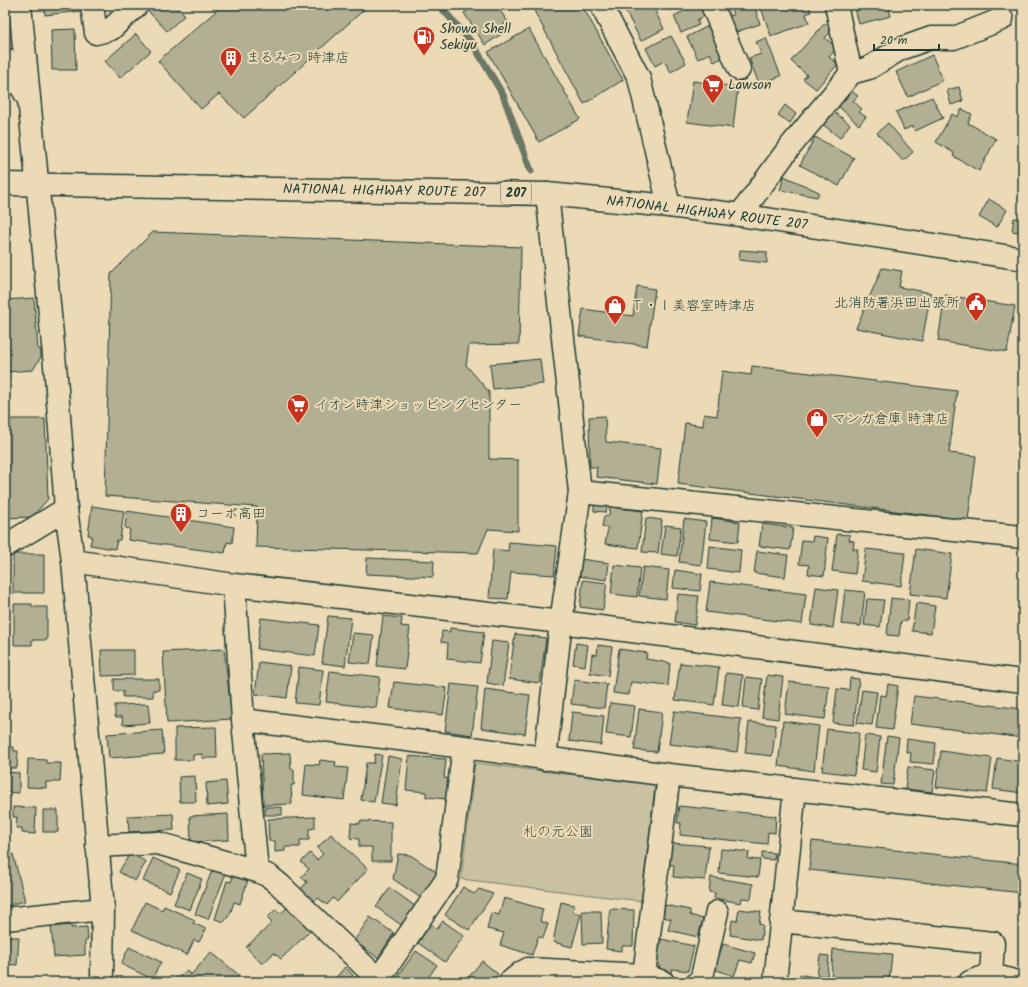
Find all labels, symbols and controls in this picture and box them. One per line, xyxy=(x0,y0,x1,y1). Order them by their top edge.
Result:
place label: Showa Shell Sekiyu xyxy=(440,18,512,56)
fuel station icon: Showa Shell Sekiyu xyxy=(411,24,437,57)
scale bar xyxy=(874,26,939,52)
text: 20 m xyxy=(880,31,908,50)
building icon: まるみつ 時津店 xyxy=(218,45,244,78)
place label: まるみつ 時津店 xyxy=(246,47,350,69)
supermarket icon: Lawson xyxy=(700,72,726,105)
place label: Lawson xyxy=(728,74,771,96)
street label: NATIONAL HIGHWAY ROUTE 207 xyxy=(283,178,486,204)
road number: 207 xyxy=(501,182,531,204)
street label: NATIONAL HIGHWAY ROUTE 207 xyxy=(605,190,809,236)
public building icon: 北消防署浜田出張所 xyxy=(963,290,989,323)
place label: 北消防署浜田出張所 xyxy=(834,292,960,314)
shop icon: Ｔ・Ｉ美容室時津店 xyxy=(602,293,628,326)
place label: Ｔ・Ｉ美容室時津店 xyxy=(630,295,756,317)
supermarket icon: イオン時津ショッピングセンター xyxy=(285,392,311,425)
place label: イオン時津ショッピングセンター xyxy=(314,394,522,416)
shop icon: マンガ倉庫 時津店 xyxy=(804,406,830,439)
place label: マンガ倉庫 時津店 xyxy=(832,408,950,430)
building icon: コーポ高田 xyxy=(168,501,194,534)
place label: コーポ高田 xyxy=(196,503,266,525)
park label: 札の元公園 xyxy=(523,821,593,843)

